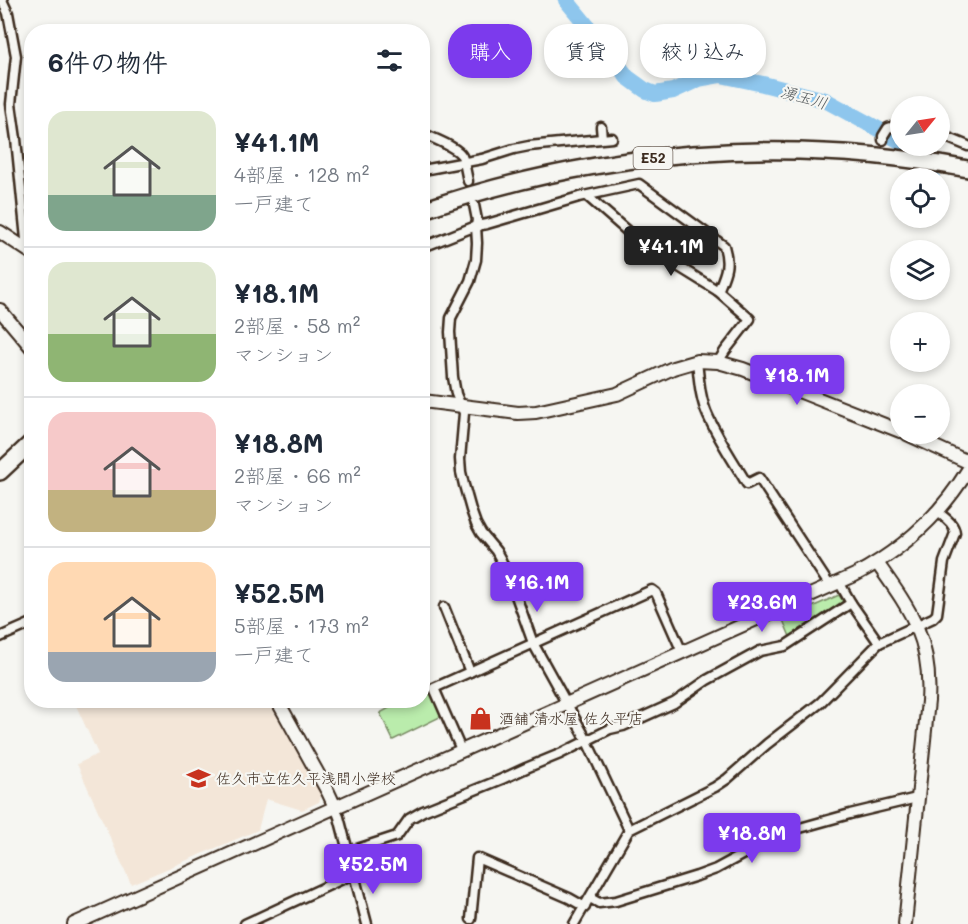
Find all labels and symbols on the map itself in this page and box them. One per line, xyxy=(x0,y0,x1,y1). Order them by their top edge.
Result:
water label: 湧玉川 xyxy=(778,80,830,113)
north arrow xyxy=(890,96,950,156)
road number: E52 xyxy=(634,147,672,169)
pin: ¥41.1M xyxy=(622,226,720,277)
pin: ¥18.1M xyxy=(748,355,846,406)
pin: ¥16.1M xyxy=(488,562,586,613)
pin: ¥23.6M xyxy=(713,582,811,633)
shop icon: 酒舗 清水屋 佐久平店 xyxy=(468,706,494,732)
place label: 酒舗 清水屋 佐久平店 xyxy=(499,708,644,728)
school or university icon: 佐久市立佐久平浅間小学校 xyxy=(185,766,211,792)
place label: 佐久市立佐久平浅間小学校 xyxy=(216,768,396,788)
pin: ¥18.8M xyxy=(703,813,801,864)
pin: ¥52.5M xyxy=(324,844,422,895)

